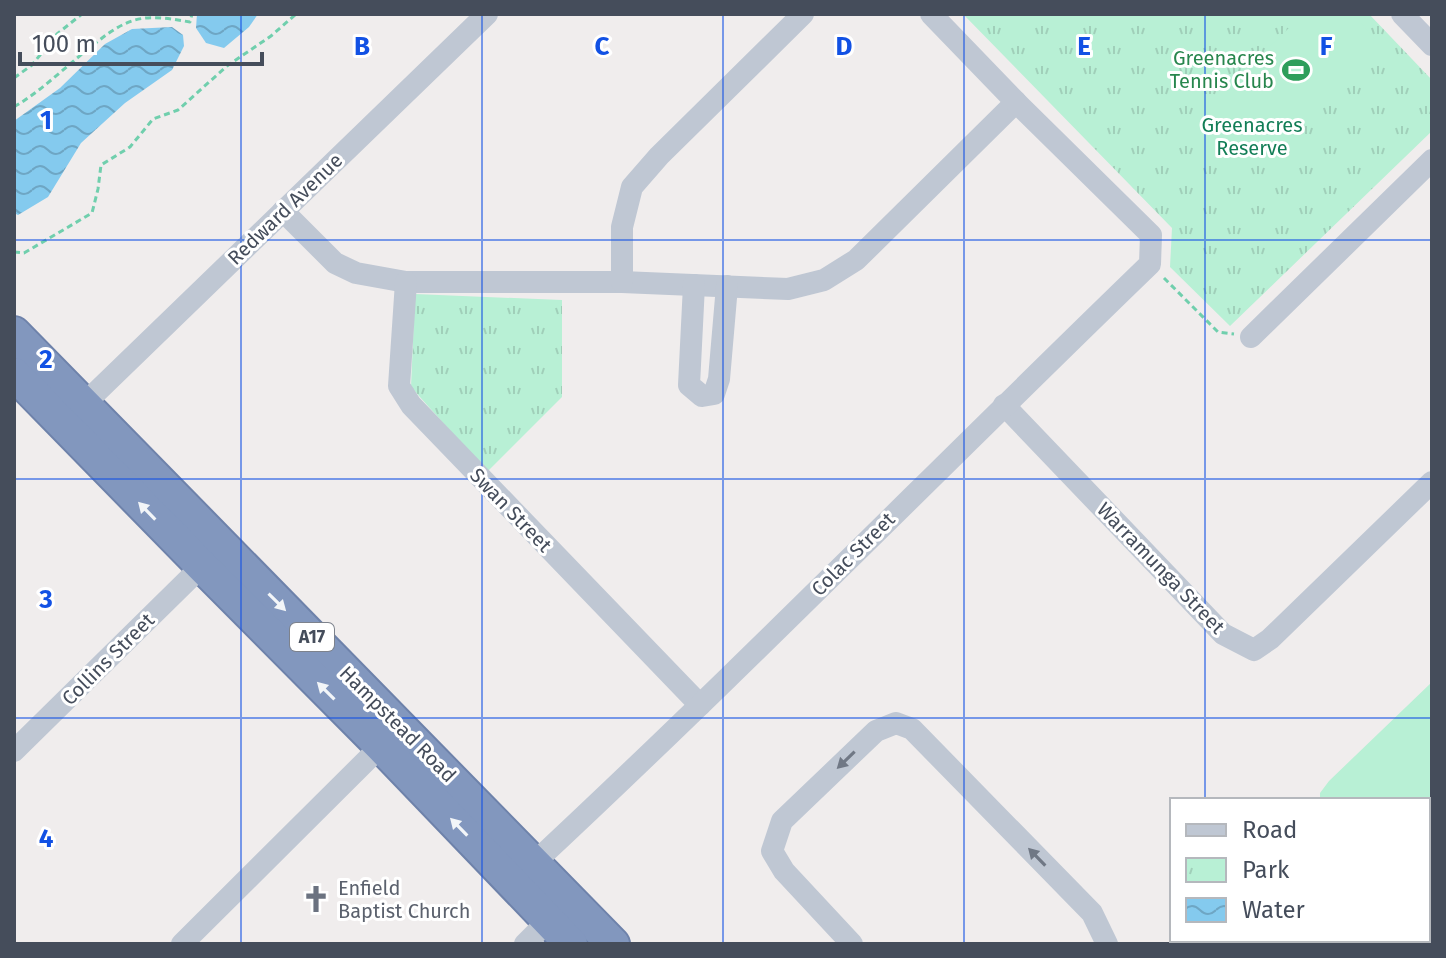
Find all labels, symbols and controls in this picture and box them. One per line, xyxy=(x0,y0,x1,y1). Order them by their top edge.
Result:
scale bar xyxy=(20,16,262,66)
text: 100 m xyxy=(32,30,96,58)
text: B xyxy=(354,31,370,62)
text: C xyxy=(595,31,610,62)
text: D xyxy=(836,31,853,62)
text: E xyxy=(1077,31,1091,62)
text: F xyxy=(1320,31,1333,62)
place label: Greenacres Tennis Club xyxy=(1170,46,1274,93)
sports icon: Greenacres Tennis Club xyxy=(1281,55,1311,85)
text: 1 xyxy=(40,105,52,136)
park label: Greenacres Reserve xyxy=(1201,113,1303,160)
street label: Redward Avenue xyxy=(223,148,347,270)
text: 2 xyxy=(39,344,53,375)
street label: Swan Street xyxy=(465,463,557,557)
street label: Warramunga Street xyxy=(1092,497,1230,639)
one-way arrow xyxy=(138,501,156,520)
street label: Colac Street xyxy=(806,507,900,601)
text: 3 xyxy=(38,584,53,615)
one-way arrow xyxy=(267,592,286,611)
street label: Collins Street xyxy=(57,607,160,710)
road number: A17 xyxy=(290,623,334,651)
street label: Hampstead Road xyxy=(335,661,461,787)
one-way arrow xyxy=(317,682,336,701)
one-way arrow xyxy=(836,751,855,769)
legend xyxy=(1170,798,1430,942)
text: Road xyxy=(1242,816,1297,844)
one-way arrow xyxy=(451,818,469,837)
text: 4 xyxy=(39,823,54,854)
one-way arrow xyxy=(1028,848,1047,867)
text: Park xyxy=(1242,856,1290,884)
place label: Enfield Baptist Church xyxy=(338,876,470,923)
church icon: Enfield Baptist Church xyxy=(301,884,331,914)
text: Water xyxy=(1242,896,1306,924)

